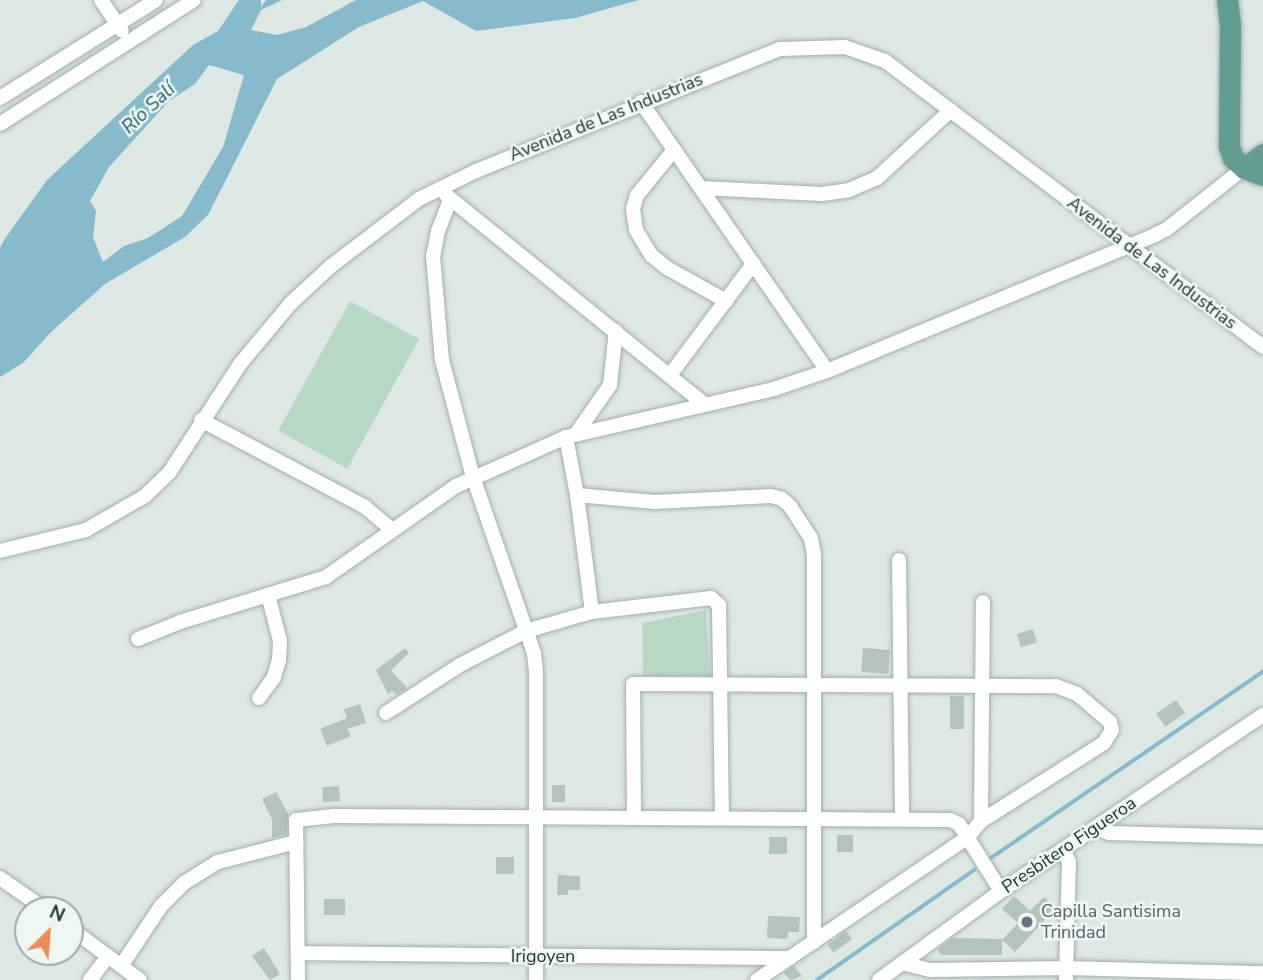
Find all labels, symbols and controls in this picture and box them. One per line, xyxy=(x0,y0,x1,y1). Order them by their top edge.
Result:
street label: Avenida de Las Industrias xyxy=(506,68,706,166)
water label: Río Salí xyxy=(118,79,180,139)
street label: Avenida de Las Industrias xyxy=(1063,192,1241,334)
street label: Presbitero Figueroa xyxy=(998,792,1140,898)
north arrow xyxy=(14,896,84,966)
text: N xyxy=(45,899,69,929)
place label: Capilla Santisima Trinidad xyxy=(1041,901,1181,944)
marker: Capilla Santisima Trinidad xyxy=(1019,914,1035,930)
street label: Irigoyen xyxy=(511,945,575,967)

